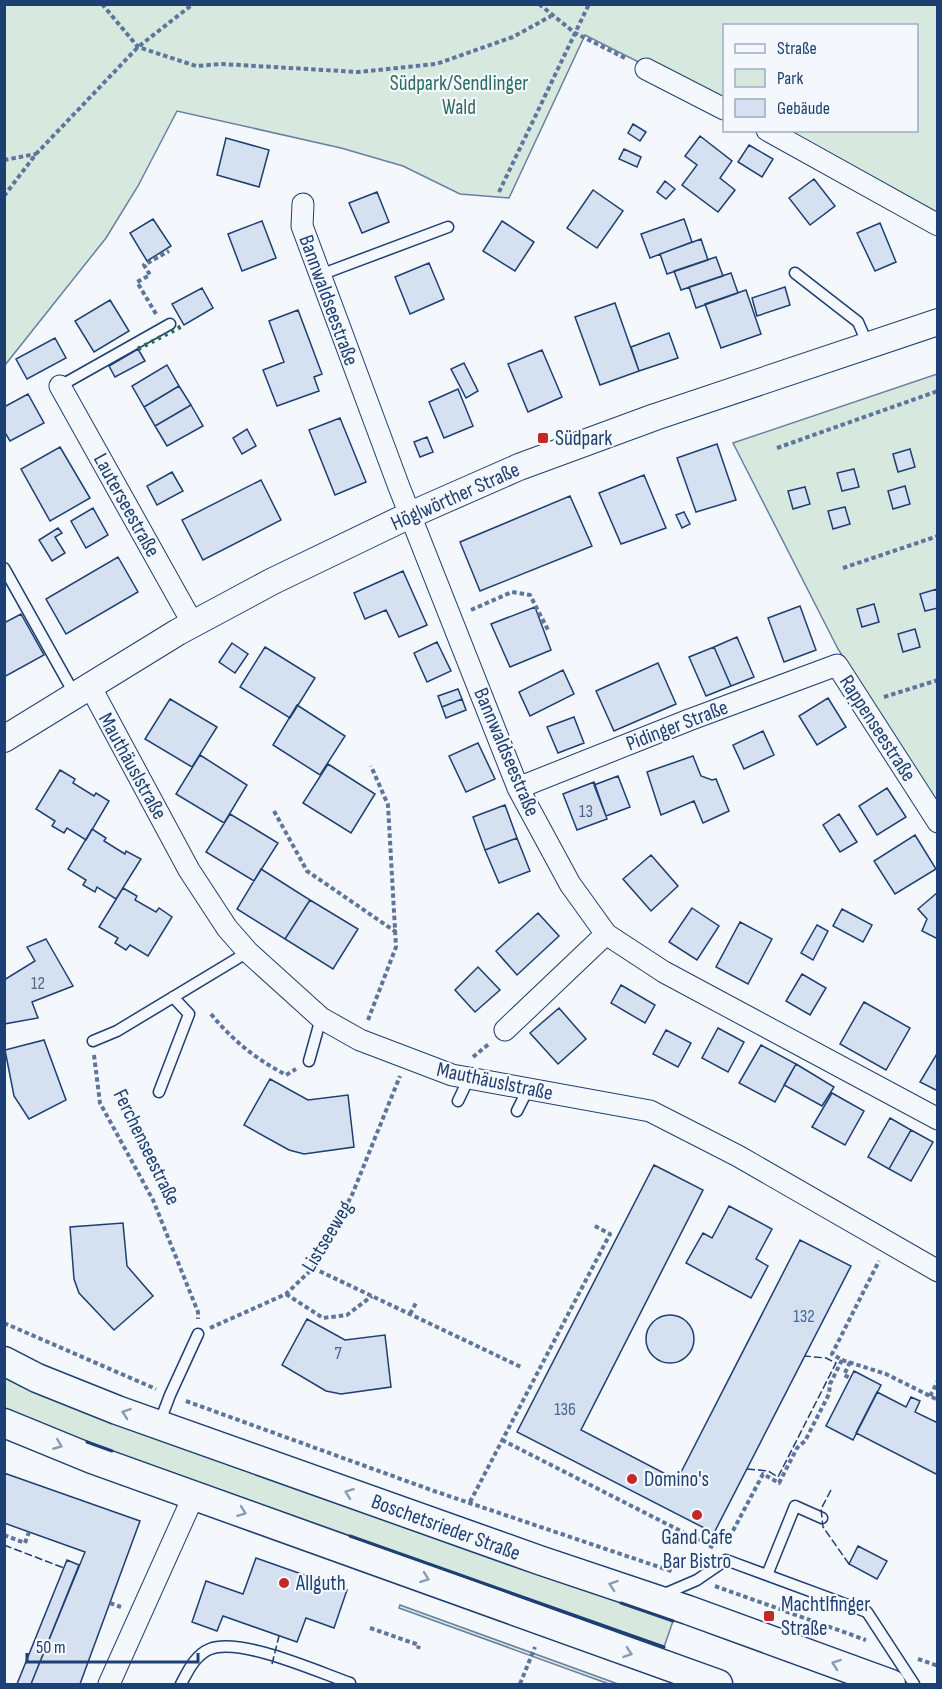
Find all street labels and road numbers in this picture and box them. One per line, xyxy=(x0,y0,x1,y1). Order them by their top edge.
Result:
street label: Bannwaldseestraße xyxy=(293,231,364,369)
street label: Lauterseestraße xyxy=(88,449,165,561)
street label: Höglwörther Straße xyxy=(387,457,523,536)
street label: Rappenseestraße xyxy=(834,670,921,786)
street label: Bannwaldseestraße xyxy=(468,684,545,820)
street label: Pidinger Straße xyxy=(623,695,732,756)
street label: Mauthäuslstraße xyxy=(93,709,172,824)
street label: Mauthäuslstraße xyxy=(435,1057,555,1106)
street label: Ferchenseestraße xyxy=(108,1085,185,1209)
street label: Listseeweg xyxy=(297,1196,358,1276)
street label: Boschetsrieder Straße xyxy=(368,1489,524,1566)

